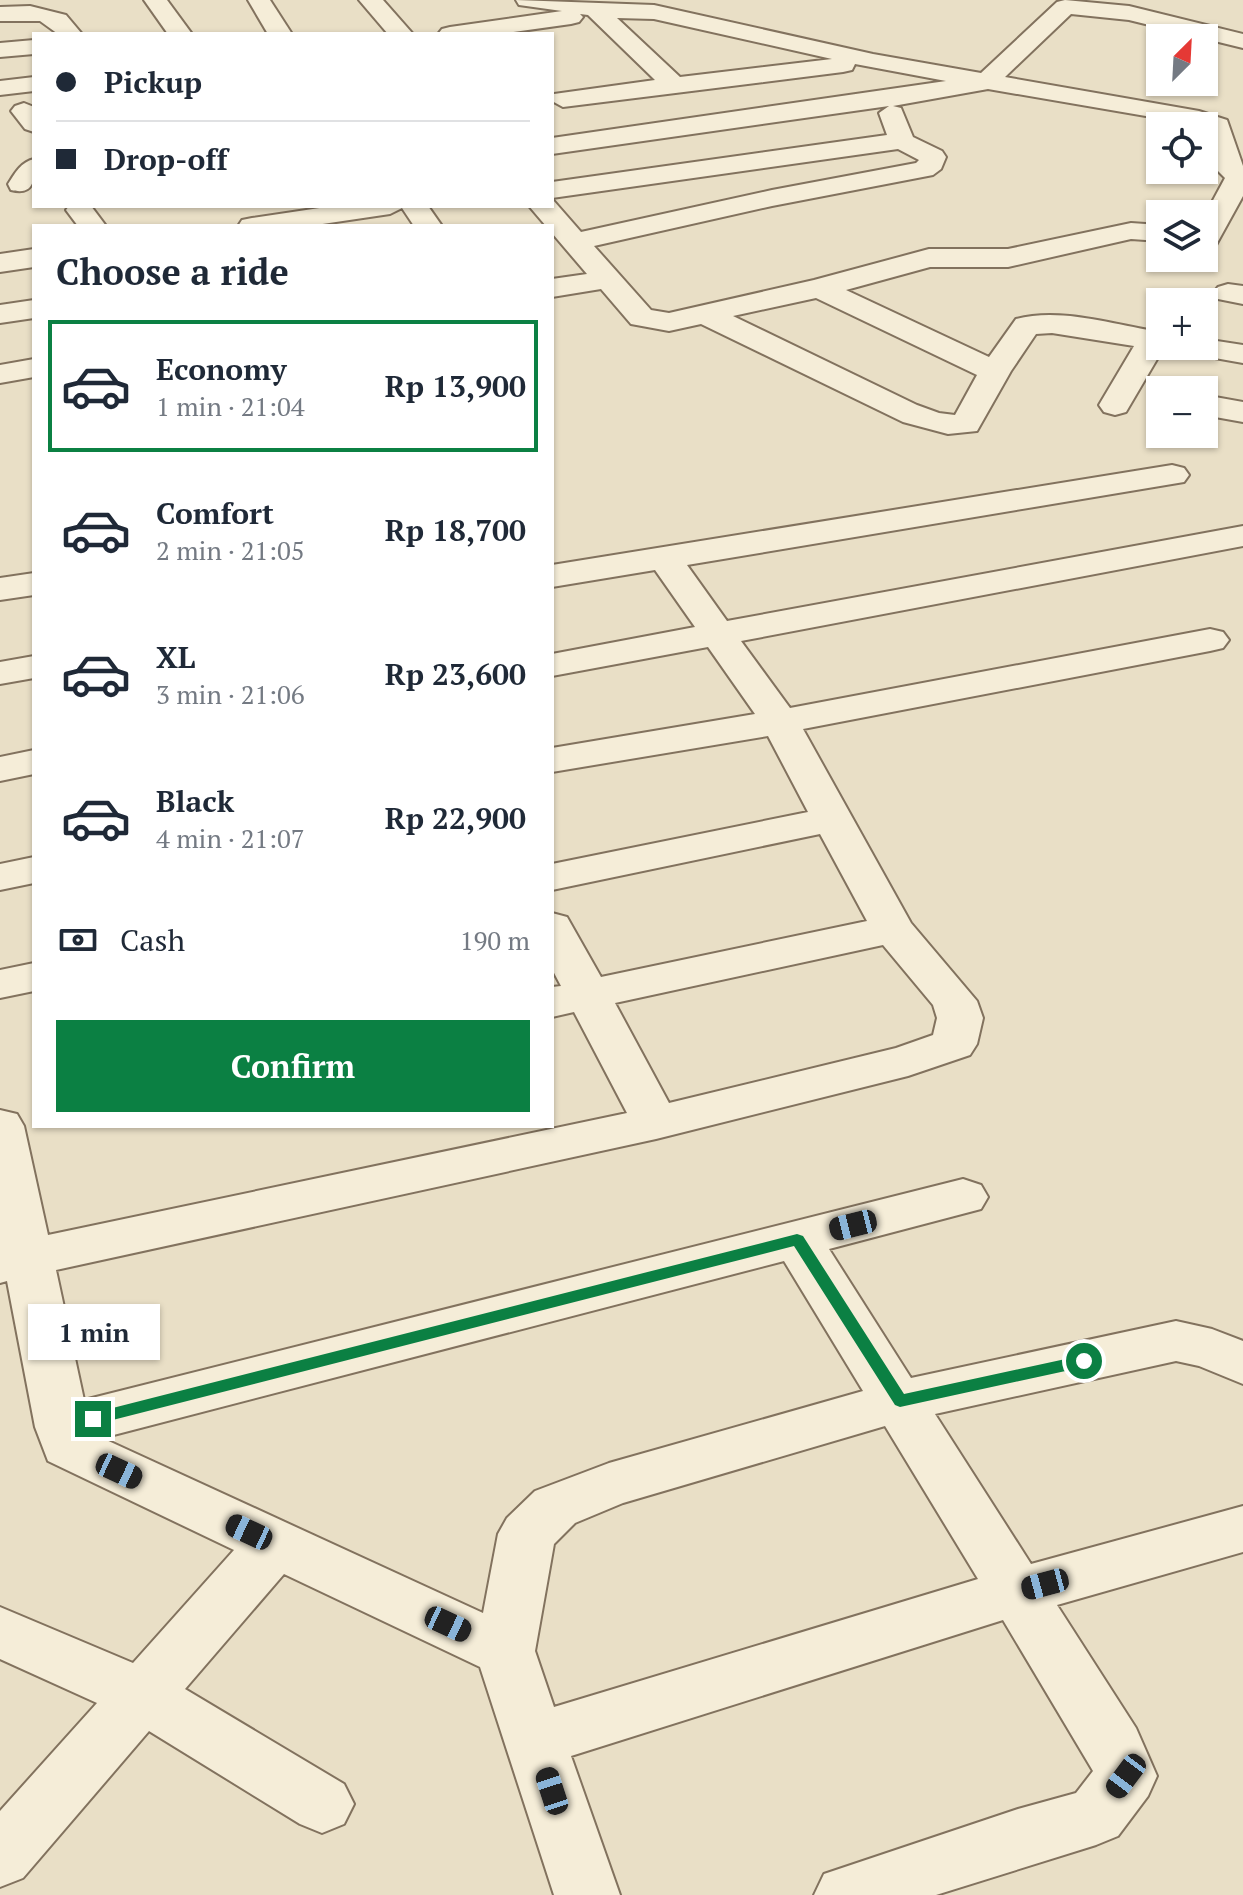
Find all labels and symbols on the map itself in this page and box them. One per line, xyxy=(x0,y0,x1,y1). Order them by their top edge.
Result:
north arrow xyxy=(1146,24,1218,96)
car xyxy=(827,1208,879,1242)
callout: 1 min xyxy=(27,1303,159,1359)
route start xyxy=(1066,1343,1102,1379)
route end xyxy=(75,1401,111,1437)
car xyxy=(92,1450,146,1492)
car xyxy=(222,1511,276,1553)
car xyxy=(1019,1566,1071,1602)
car xyxy=(421,1603,475,1645)
car xyxy=(1102,1750,1150,1802)
car xyxy=(533,1764,571,1818)

